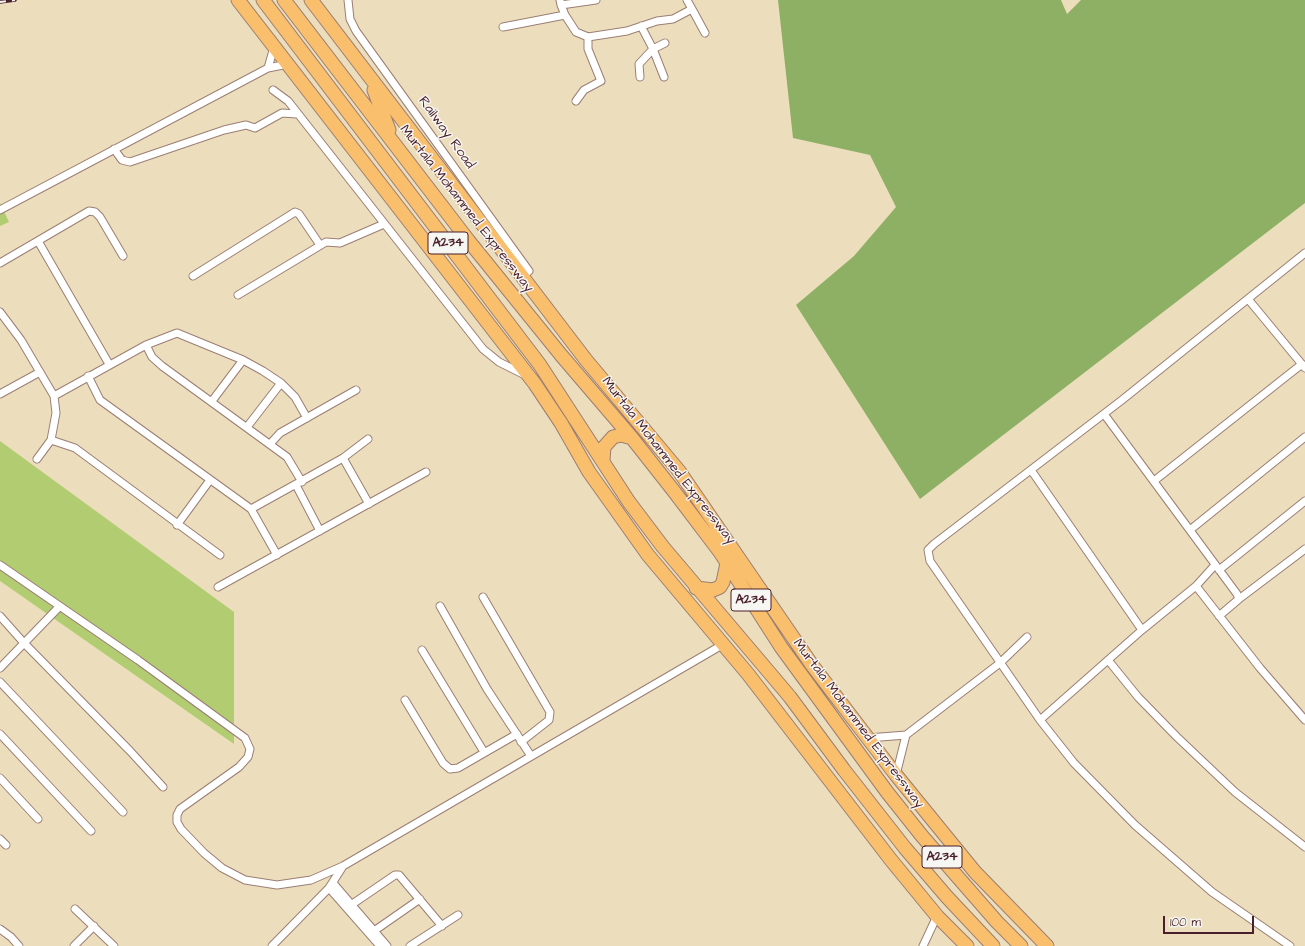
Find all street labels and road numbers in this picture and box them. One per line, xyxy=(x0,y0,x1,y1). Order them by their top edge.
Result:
street label: Railway Road xyxy=(414,94,478,172)
street label: Murtala Mohammed Expressway xyxy=(395,122,537,296)
road number: A234 xyxy=(428,232,468,254)
street label: Murtala Mohammed Expressway xyxy=(597,374,739,548)
road number: A234 xyxy=(731,589,771,611)
street label: Murtala Mohammed Expressway xyxy=(789,636,927,812)
road number: A234 xyxy=(922,846,962,868)

